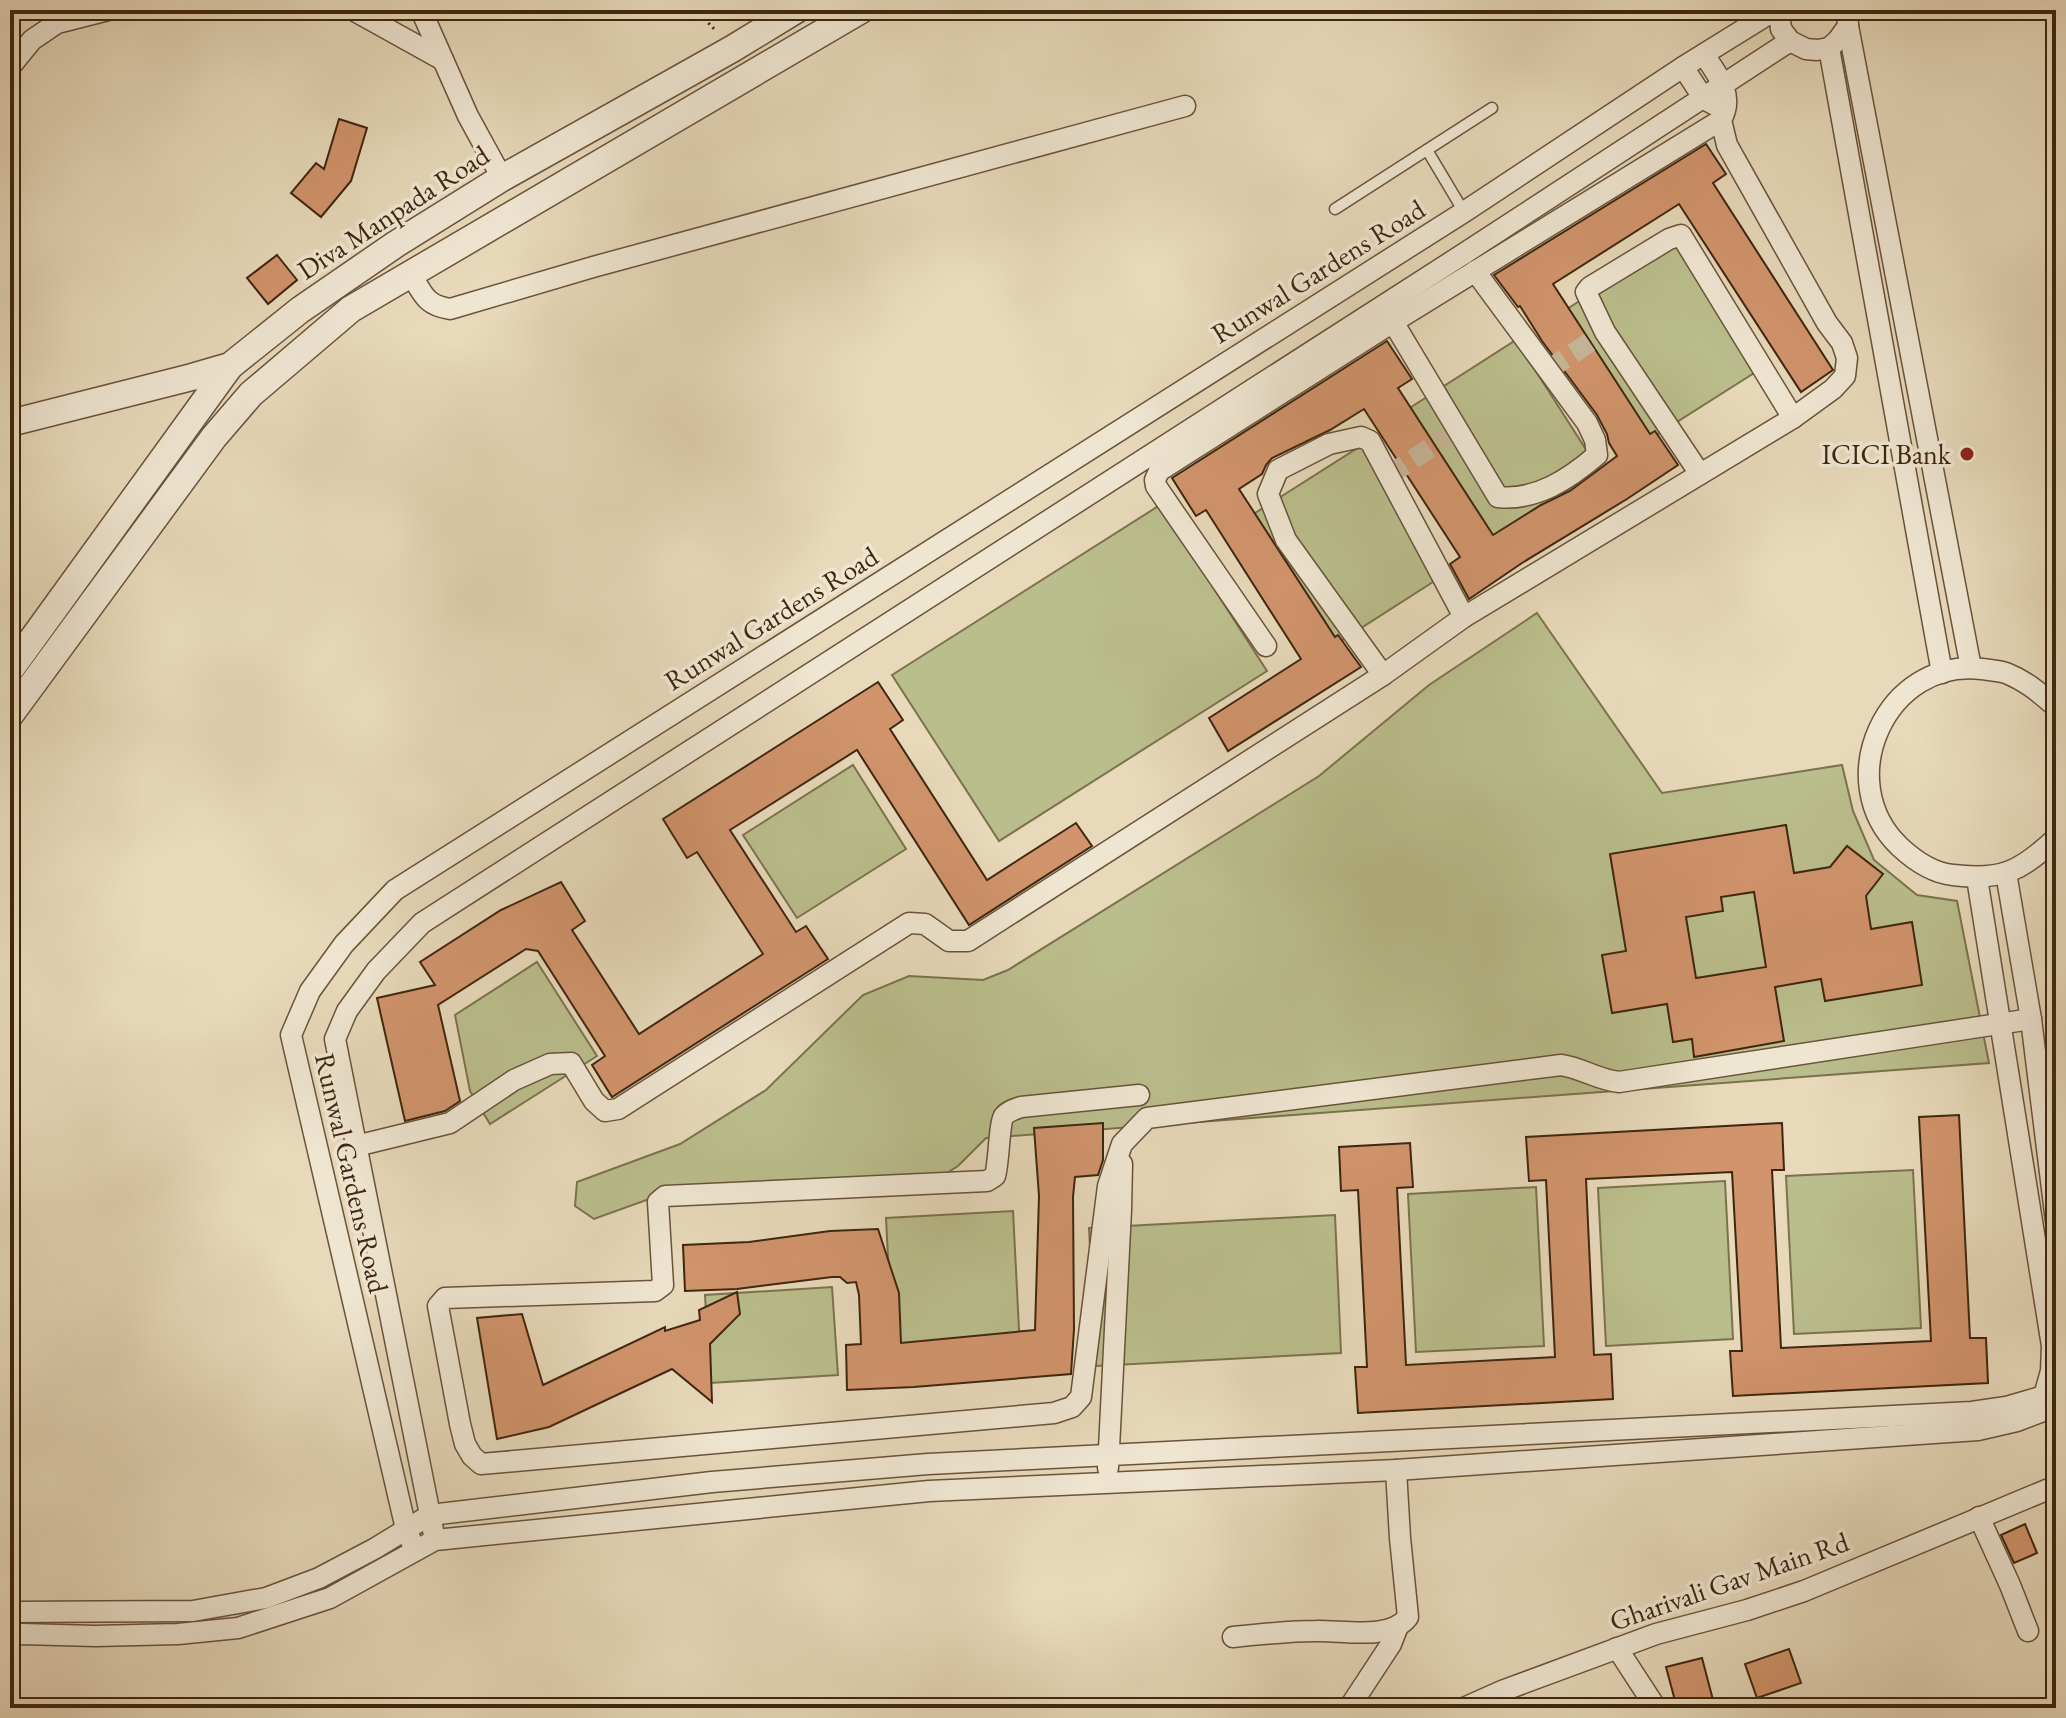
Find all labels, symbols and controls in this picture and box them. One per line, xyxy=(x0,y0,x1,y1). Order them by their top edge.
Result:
street label: Diva Manpada Road xyxy=(290,136,497,288)
street label: Runwal Gardens Road xyxy=(1205,190,1432,351)
place label: ICICI Bank xyxy=(1822,436,1952,472)
marker: ICICI Bank xyxy=(1958,445,1976,463)
street label: Runwal Gardens Road xyxy=(658,537,885,698)
street label: Runwal Gardens Road xyxy=(307,1050,397,1297)
street label: Gharivali Gav Main Rd xyxy=(1605,1523,1854,1639)

